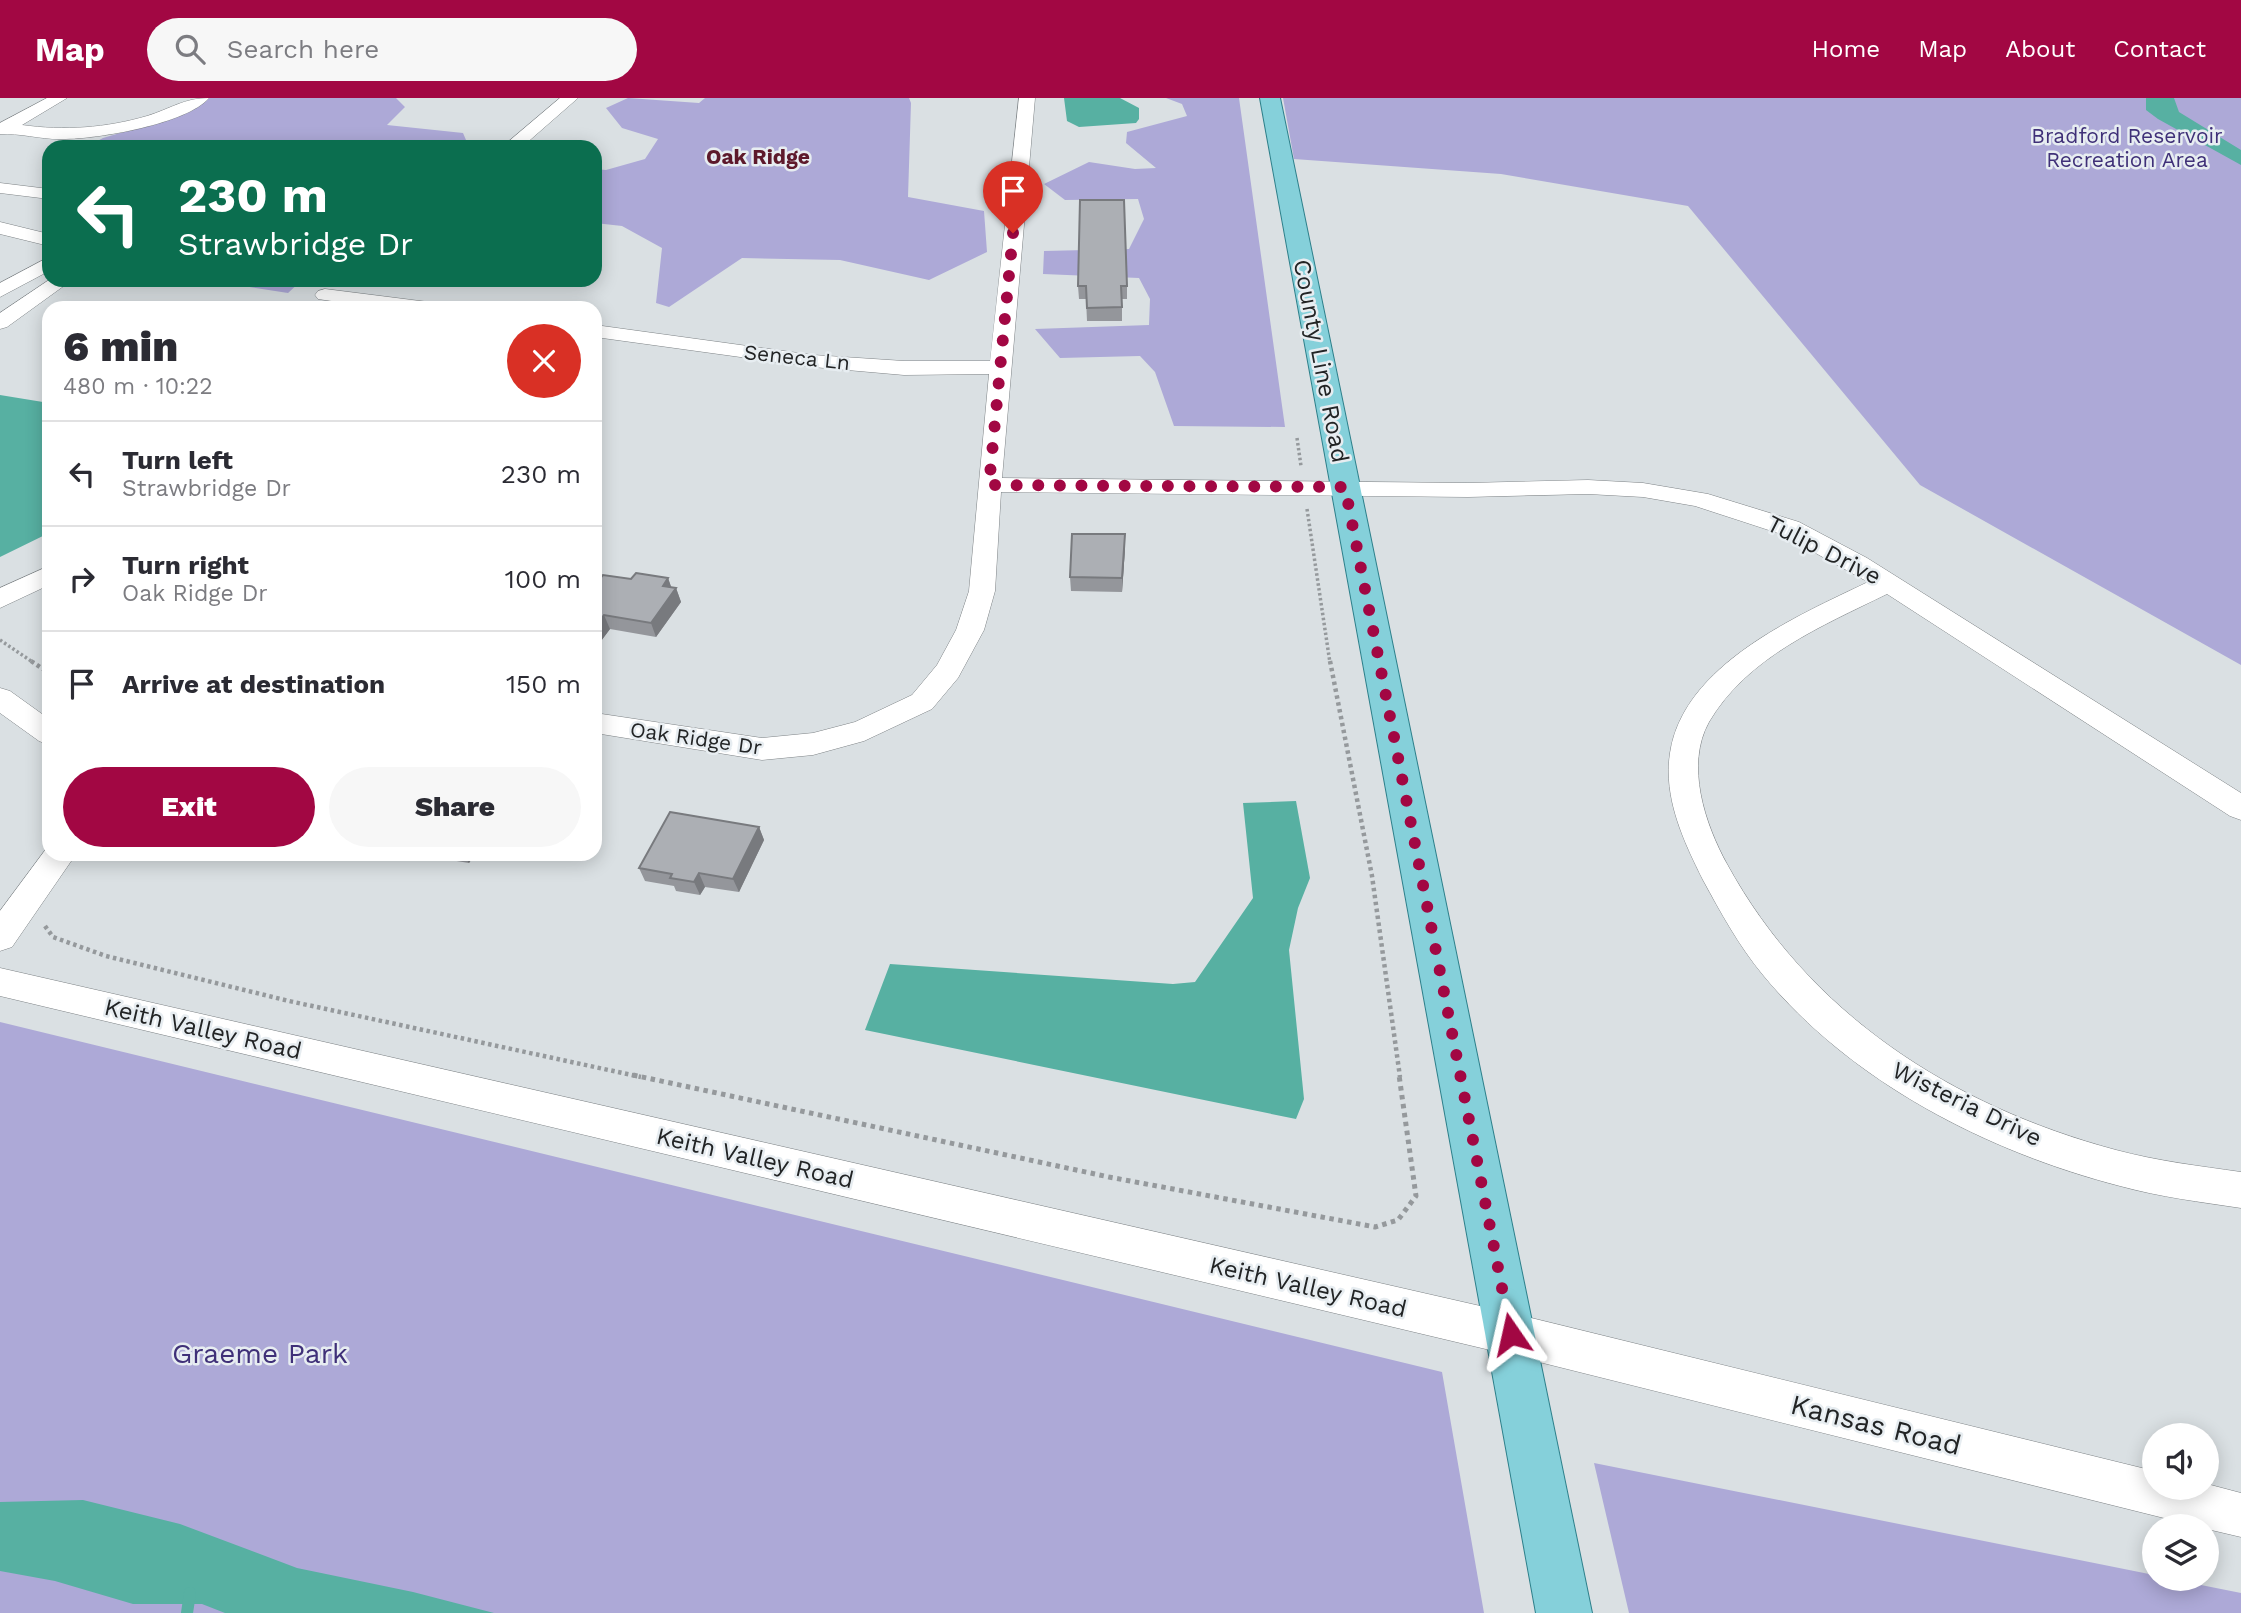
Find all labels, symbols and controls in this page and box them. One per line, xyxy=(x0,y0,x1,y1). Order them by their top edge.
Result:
search box xyxy=(147,18,637,81)
text: Map xyxy=(35,30,105,69)
icon: search xyxy=(171,30,209,68)
text: Search here xyxy=(227,34,379,64)
text: Home xyxy=(1812,35,1880,63)
text: Map xyxy=(1918,35,1967,63)
text: About xyxy=(2005,35,2075,63)
text: Contact xyxy=(2113,35,2206,63)
park label: Bradford Reservoir Recreation Area xyxy=(2031,123,2223,172)
district label: Oak Ridge xyxy=(706,144,810,169)
pin xyxy=(983,161,1043,233)
text: 230 m xyxy=(178,166,328,224)
icon: left xyxy=(63,168,154,259)
icon: arrive xyxy=(994,172,1032,210)
text: Strawbridge Dr xyxy=(178,225,413,263)
street label: County Line Road xyxy=(1288,257,1354,465)
text: 6 min xyxy=(63,322,178,371)
button: close xyxy=(507,324,581,398)
street label: Seneca Ln xyxy=(743,339,851,375)
text: 480 m · 10:22 xyxy=(63,373,213,400)
text: Turn left xyxy=(122,445,233,475)
icon: left xyxy=(63,455,101,493)
text: 230 m xyxy=(501,459,581,489)
text: Strawbridge Dr xyxy=(122,475,291,502)
street label: Tulip Drive xyxy=(1762,509,1886,591)
text: Turn right xyxy=(122,550,249,580)
icon: right xyxy=(63,560,101,598)
text: 100 m xyxy=(505,564,581,594)
text: Oak Ridge Dr xyxy=(122,580,268,607)
icon: arrive xyxy=(63,665,101,703)
text: Arrive at destination xyxy=(122,669,385,699)
text: 150 m xyxy=(506,669,581,699)
street label: Oak Ridge Dr xyxy=(628,716,764,760)
button: Exit xyxy=(63,767,315,847)
button: Share xyxy=(329,767,581,847)
street label: Keith Valley Road xyxy=(102,993,304,1065)
street label: Wisteria Drive xyxy=(1888,1056,2046,1152)
street label: Keith Valley Road xyxy=(654,1122,856,1194)
street label: Keith Valley Road xyxy=(1207,1251,1409,1323)
position arrow xyxy=(1474,1297,1548,1371)
park label: Graeme Park xyxy=(172,1337,348,1370)
street label: Kansas Road xyxy=(1787,1388,1965,1462)
map controls xyxy=(2142,1423,2219,1591)
button: sound xyxy=(2142,1423,2219,1500)
button: layers xyxy=(2142,1514,2219,1591)

